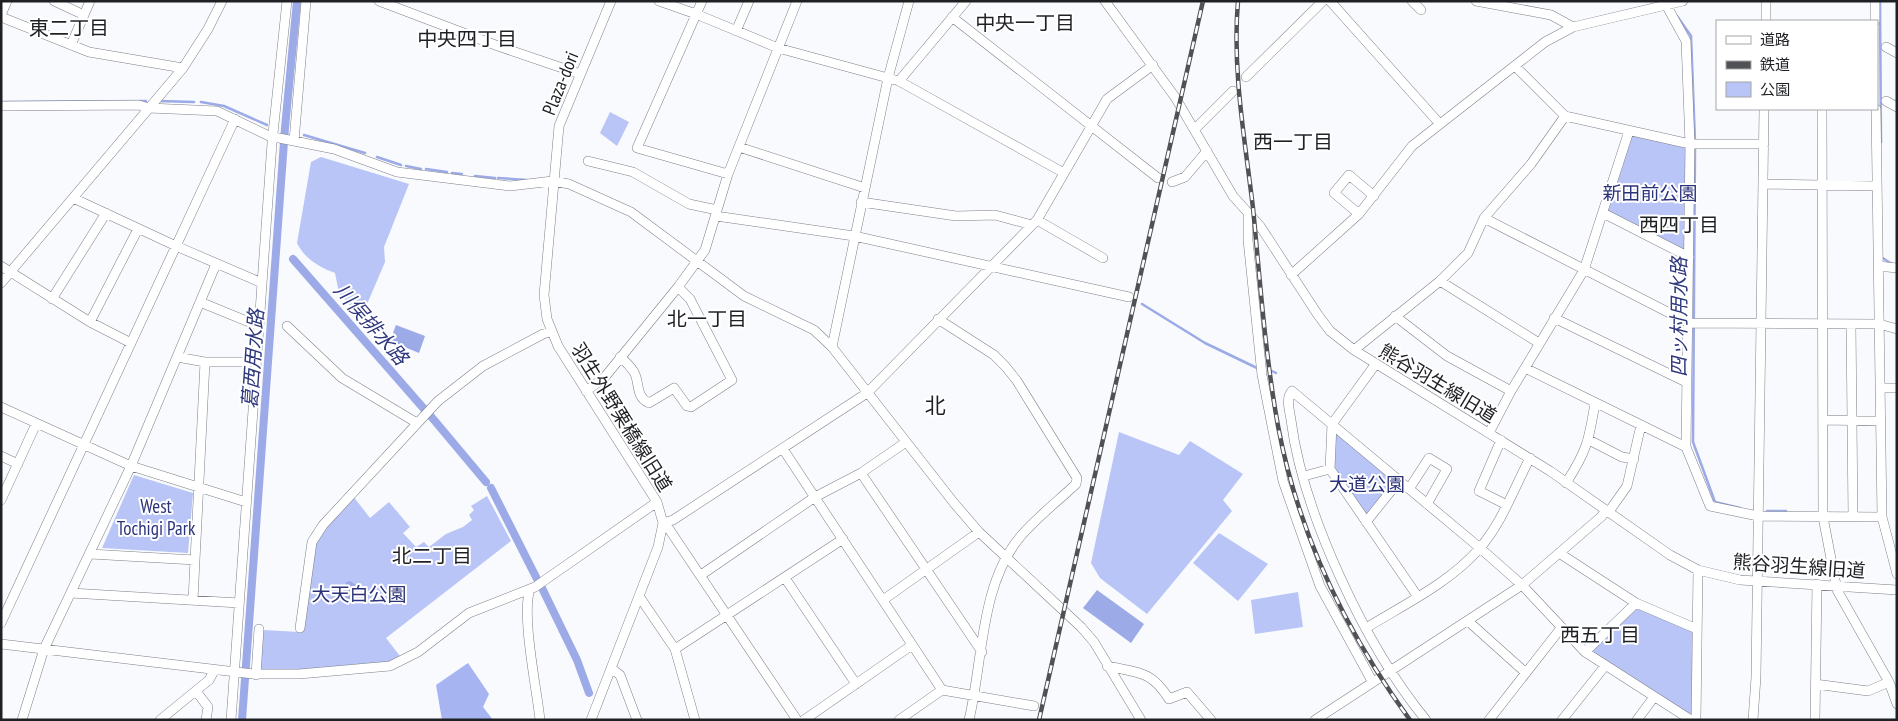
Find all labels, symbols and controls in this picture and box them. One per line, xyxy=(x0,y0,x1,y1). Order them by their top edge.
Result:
district label: 中央一丁目 xyxy=(975,10,1075,36)
district label: 東二丁目 xyxy=(29,15,109,41)
legend xyxy=(1716,20,1878,110)
district label: 中央四丁目 xyxy=(417,26,517,52)
text: 道路 xyxy=(1760,30,1790,49)
street label: Plaza-dori xyxy=(536,48,584,118)
text: 鉄道 xyxy=(1760,55,1790,74)
text: 公園 xyxy=(1760,80,1790,99)
district label: 西一丁目 xyxy=(1253,129,1333,155)
park label: 新田前公園 xyxy=(1602,181,1698,205)
district label: 西四丁目 xyxy=(1639,212,1719,238)
water label: 四ッ村用水路 xyxy=(1666,255,1692,377)
water label: 川俣排水路 xyxy=(328,278,415,372)
water label: 葛西用水路 xyxy=(237,306,270,410)
district label: 北一丁目 xyxy=(667,306,747,332)
street label: 羽生外野栗橋線旧道 xyxy=(567,338,677,496)
street label: 熊谷羽生線旧道 xyxy=(1375,338,1501,428)
district label: 北 xyxy=(925,392,946,419)
park label: 大道公園 xyxy=(1329,472,1405,496)
park label: West Tochigi Park xyxy=(117,494,196,540)
district label: 北二丁目 xyxy=(392,543,472,569)
street label: 熊谷羽生線旧道 xyxy=(1732,549,1866,583)
park label: 大天白公園 xyxy=(311,582,407,606)
district label: 西五丁目 xyxy=(1560,622,1640,648)

